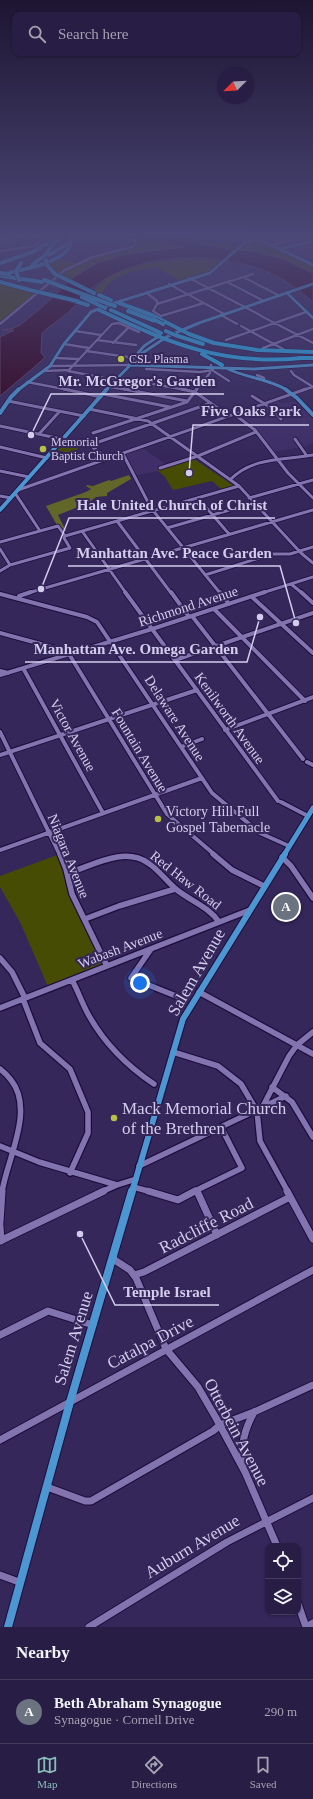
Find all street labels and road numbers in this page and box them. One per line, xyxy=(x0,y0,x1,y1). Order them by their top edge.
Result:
street label: Richmond Avenue xyxy=(137,583,240,630)
street label: Kenilworth Avenue xyxy=(191,670,268,767)
street label: Delaware Avenue xyxy=(141,673,208,764)
street label: Victor Avenue xyxy=(47,697,99,774)
street label: Fountain Avenue xyxy=(109,706,170,795)
street label: Niagara Avenue xyxy=(45,812,92,901)
street label: Red Haw Road xyxy=(147,848,224,913)
street label: Wabash Avenue xyxy=(76,925,165,971)
street label: Salem Avenue xyxy=(164,925,229,1019)
street label: Radcliffe Road xyxy=(156,1193,257,1257)
street label: Salem Avenue xyxy=(50,1289,97,1388)
street label: Catalpa Drive xyxy=(104,1312,197,1373)
street label: Otterbein Avenue xyxy=(200,1375,273,1489)
street label: Auburn Avenue xyxy=(142,1511,243,1582)

